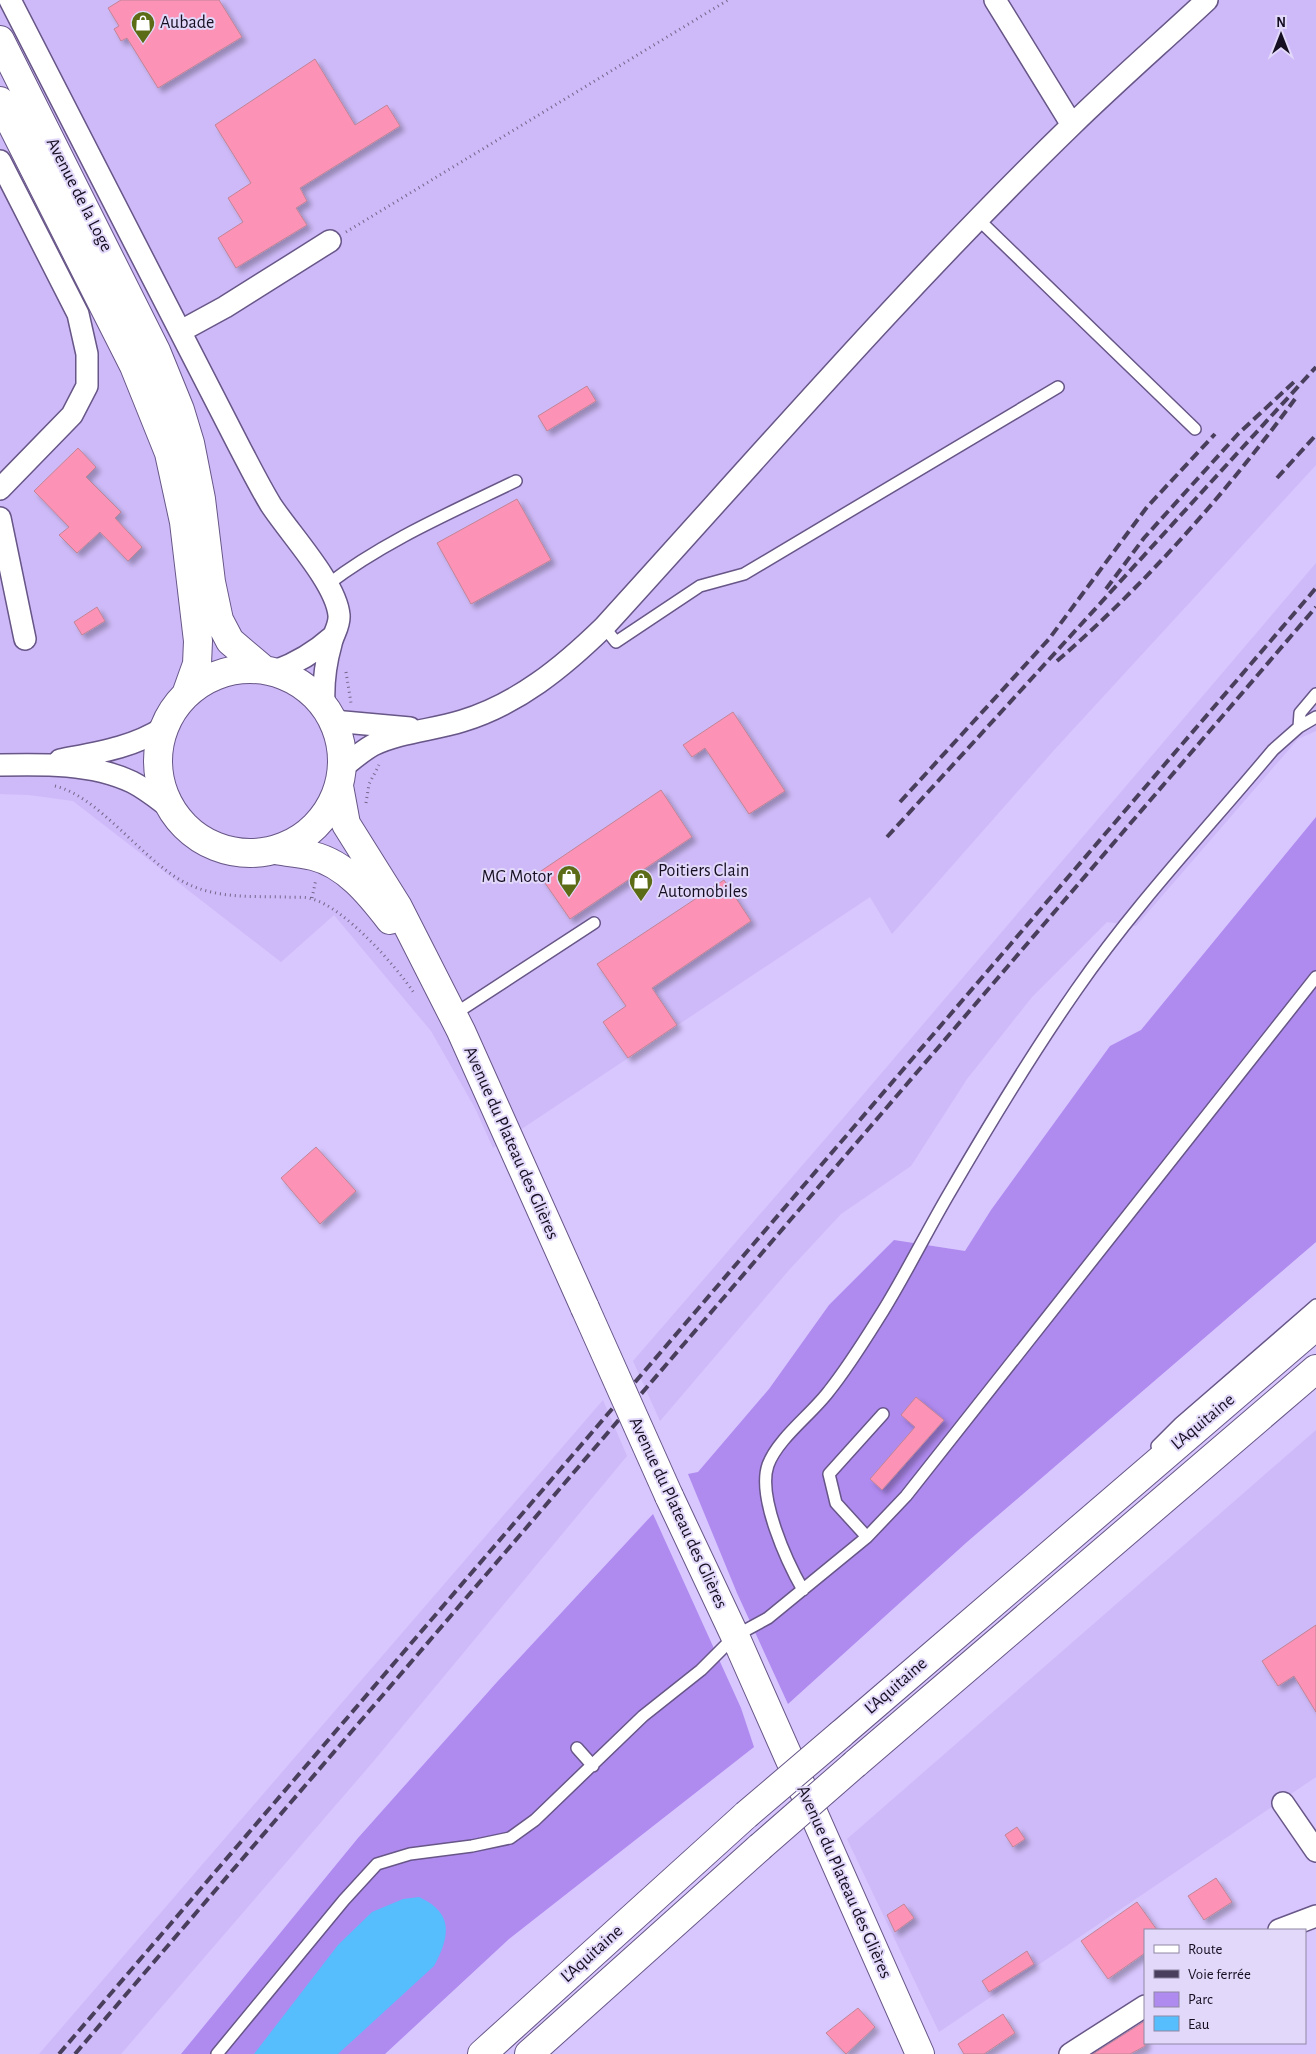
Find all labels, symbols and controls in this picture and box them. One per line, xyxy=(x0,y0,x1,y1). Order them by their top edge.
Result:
shop icon: Aubade xyxy=(130,10,156,44)
north arrow xyxy=(1256,10,1306,60)
place label: Aubade xyxy=(160,14,214,32)
text: N xyxy=(1276,16,1286,30)
street label: Avenue de la Loge xyxy=(43,135,115,255)
place label: Poitiers Clain Automobiles xyxy=(658,862,749,901)
shop icon: MG Motor xyxy=(556,864,582,898)
place label: MG Motor xyxy=(481,868,552,886)
shop icon: Poitiers Clain Automobiles xyxy=(628,868,654,902)
street label: Avenue du Plateau des Glières xyxy=(460,1044,562,1242)
street label: L'Aquitaine xyxy=(1168,1391,1238,1453)
street label: Avenue du Plateau des Glières xyxy=(626,1414,730,1612)
street label: L'Aquitaine xyxy=(861,1654,931,1718)
street label: Avenue du Plateau des Glières xyxy=(793,1783,895,1981)
street label: L'Aquitaine xyxy=(558,1922,626,1986)
legend xyxy=(1144,1929,1306,2044)
text: Route xyxy=(1188,1942,1222,1957)
text: Voie ferrée xyxy=(1188,1967,1251,1982)
text: Parc xyxy=(1188,1992,1213,2007)
text: Eau xyxy=(1188,2017,1210,2032)

